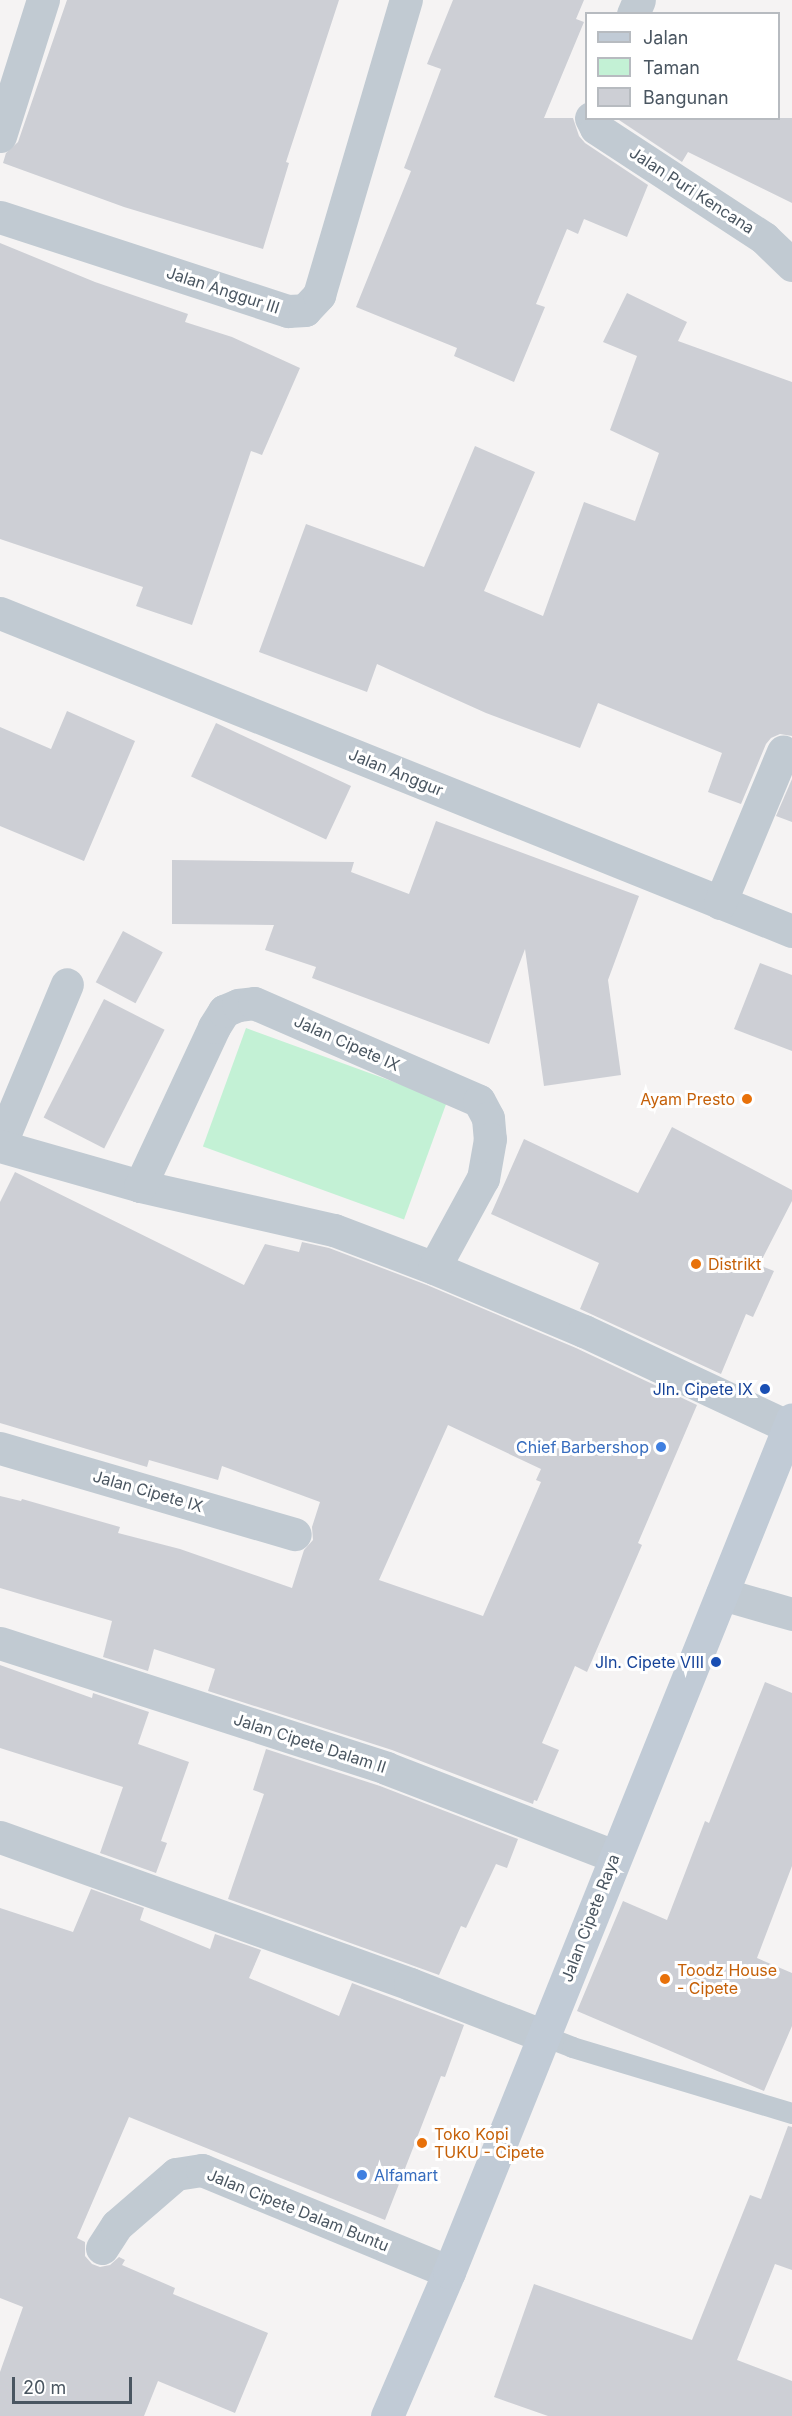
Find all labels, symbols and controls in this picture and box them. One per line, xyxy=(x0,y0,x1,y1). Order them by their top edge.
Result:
legend xyxy=(585,12,780,120)
text: Jalan xyxy=(643,27,688,48)
text: Taman xyxy=(643,57,700,78)
text: Bangunan xyxy=(643,87,729,108)
street label: Jalan Puri Kencana xyxy=(626,142,758,238)
street label: Jalan Anggur III xyxy=(164,263,282,317)
street label: Jalan Anggur xyxy=(346,744,446,800)
street label: Jalan Cipete IX xyxy=(291,1011,403,1075)
place label: Ayam Presto xyxy=(640,1089,735,1109)
marker: Ayam Presto xyxy=(740,1092,754,1106)
place label: Distrikt xyxy=(708,1254,761,1274)
marker: Distrikt xyxy=(689,1257,703,1271)
place label: Jln. Cipete IX xyxy=(653,1379,753,1399)
marker: Jln. Cipete IX xyxy=(758,1382,772,1396)
place label: Chief Barbershop xyxy=(516,1437,649,1457)
marker: Chief Barbershop xyxy=(654,1440,668,1454)
street label: Jalan Cipete IX xyxy=(91,1466,205,1516)
place label: Jln. Cipete VIII xyxy=(595,1652,704,1672)
marker: Jln. Cipete VIII xyxy=(709,1655,723,1669)
street label: Jalan Cipete Dalam II xyxy=(231,1709,389,1777)
street label: Jalan Cipete Raya xyxy=(557,1851,623,1985)
place label: Toodz House - Cipete xyxy=(677,1960,777,1998)
marker: Toodz House - Cipete xyxy=(658,1972,672,1986)
place label: Toko Kopi TUKU - Cipete xyxy=(434,2124,544,2162)
marker: Toko Kopi TUKU - Cipete xyxy=(415,2136,429,2150)
street label: Jalan Cipete Dalam Buntu xyxy=(204,2165,392,2255)
place label: Alfamart xyxy=(374,2165,438,2185)
marker: Alfamart xyxy=(355,2168,369,2182)
scale bar xyxy=(15,2365,135,2403)
text: 20 m xyxy=(23,2377,66,2398)

